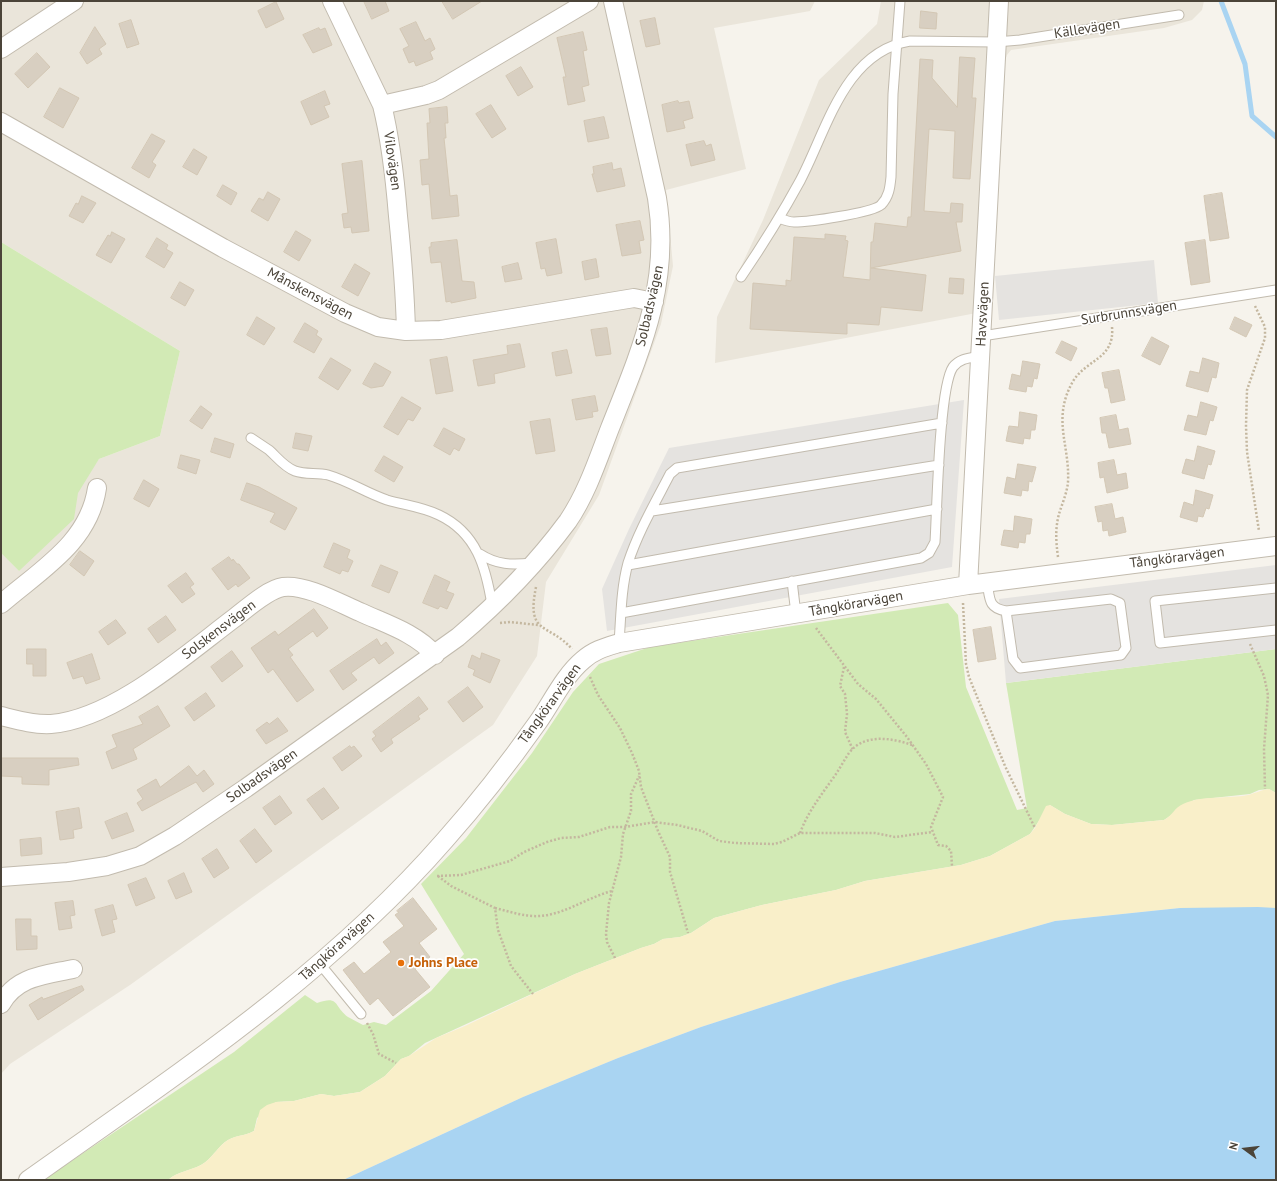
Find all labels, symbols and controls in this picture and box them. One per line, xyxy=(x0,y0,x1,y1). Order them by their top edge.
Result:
street label: Källevägen xyxy=(1053,16,1121,42)
street label: Vilovägen xyxy=(380,131,404,191)
street label: Månskensvägen xyxy=(264,264,356,324)
street label: Solbadsvägen xyxy=(632,264,668,348)
street label: Havsvägen xyxy=(973,281,993,347)
street label: Surbrunnsvägen xyxy=(1080,297,1178,329)
street label: Tångkörarvägen xyxy=(1129,544,1225,572)
street label: Tångkörarvägen xyxy=(808,587,904,621)
street label: Solskensvägen xyxy=(179,597,259,663)
street label: Tångkörarvägen xyxy=(515,661,585,747)
street label: Solbadsvägen xyxy=(223,745,301,807)
street label: Tångkörarvägen xyxy=(296,909,378,985)
place label: Johns Place xyxy=(409,955,478,971)
marker: Johns Place xyxy=(396,958,406,968)
north arrow xyxy=(1225,1129,1265,1169)
text: N xyxy=(1226,1141,1241,1151)

